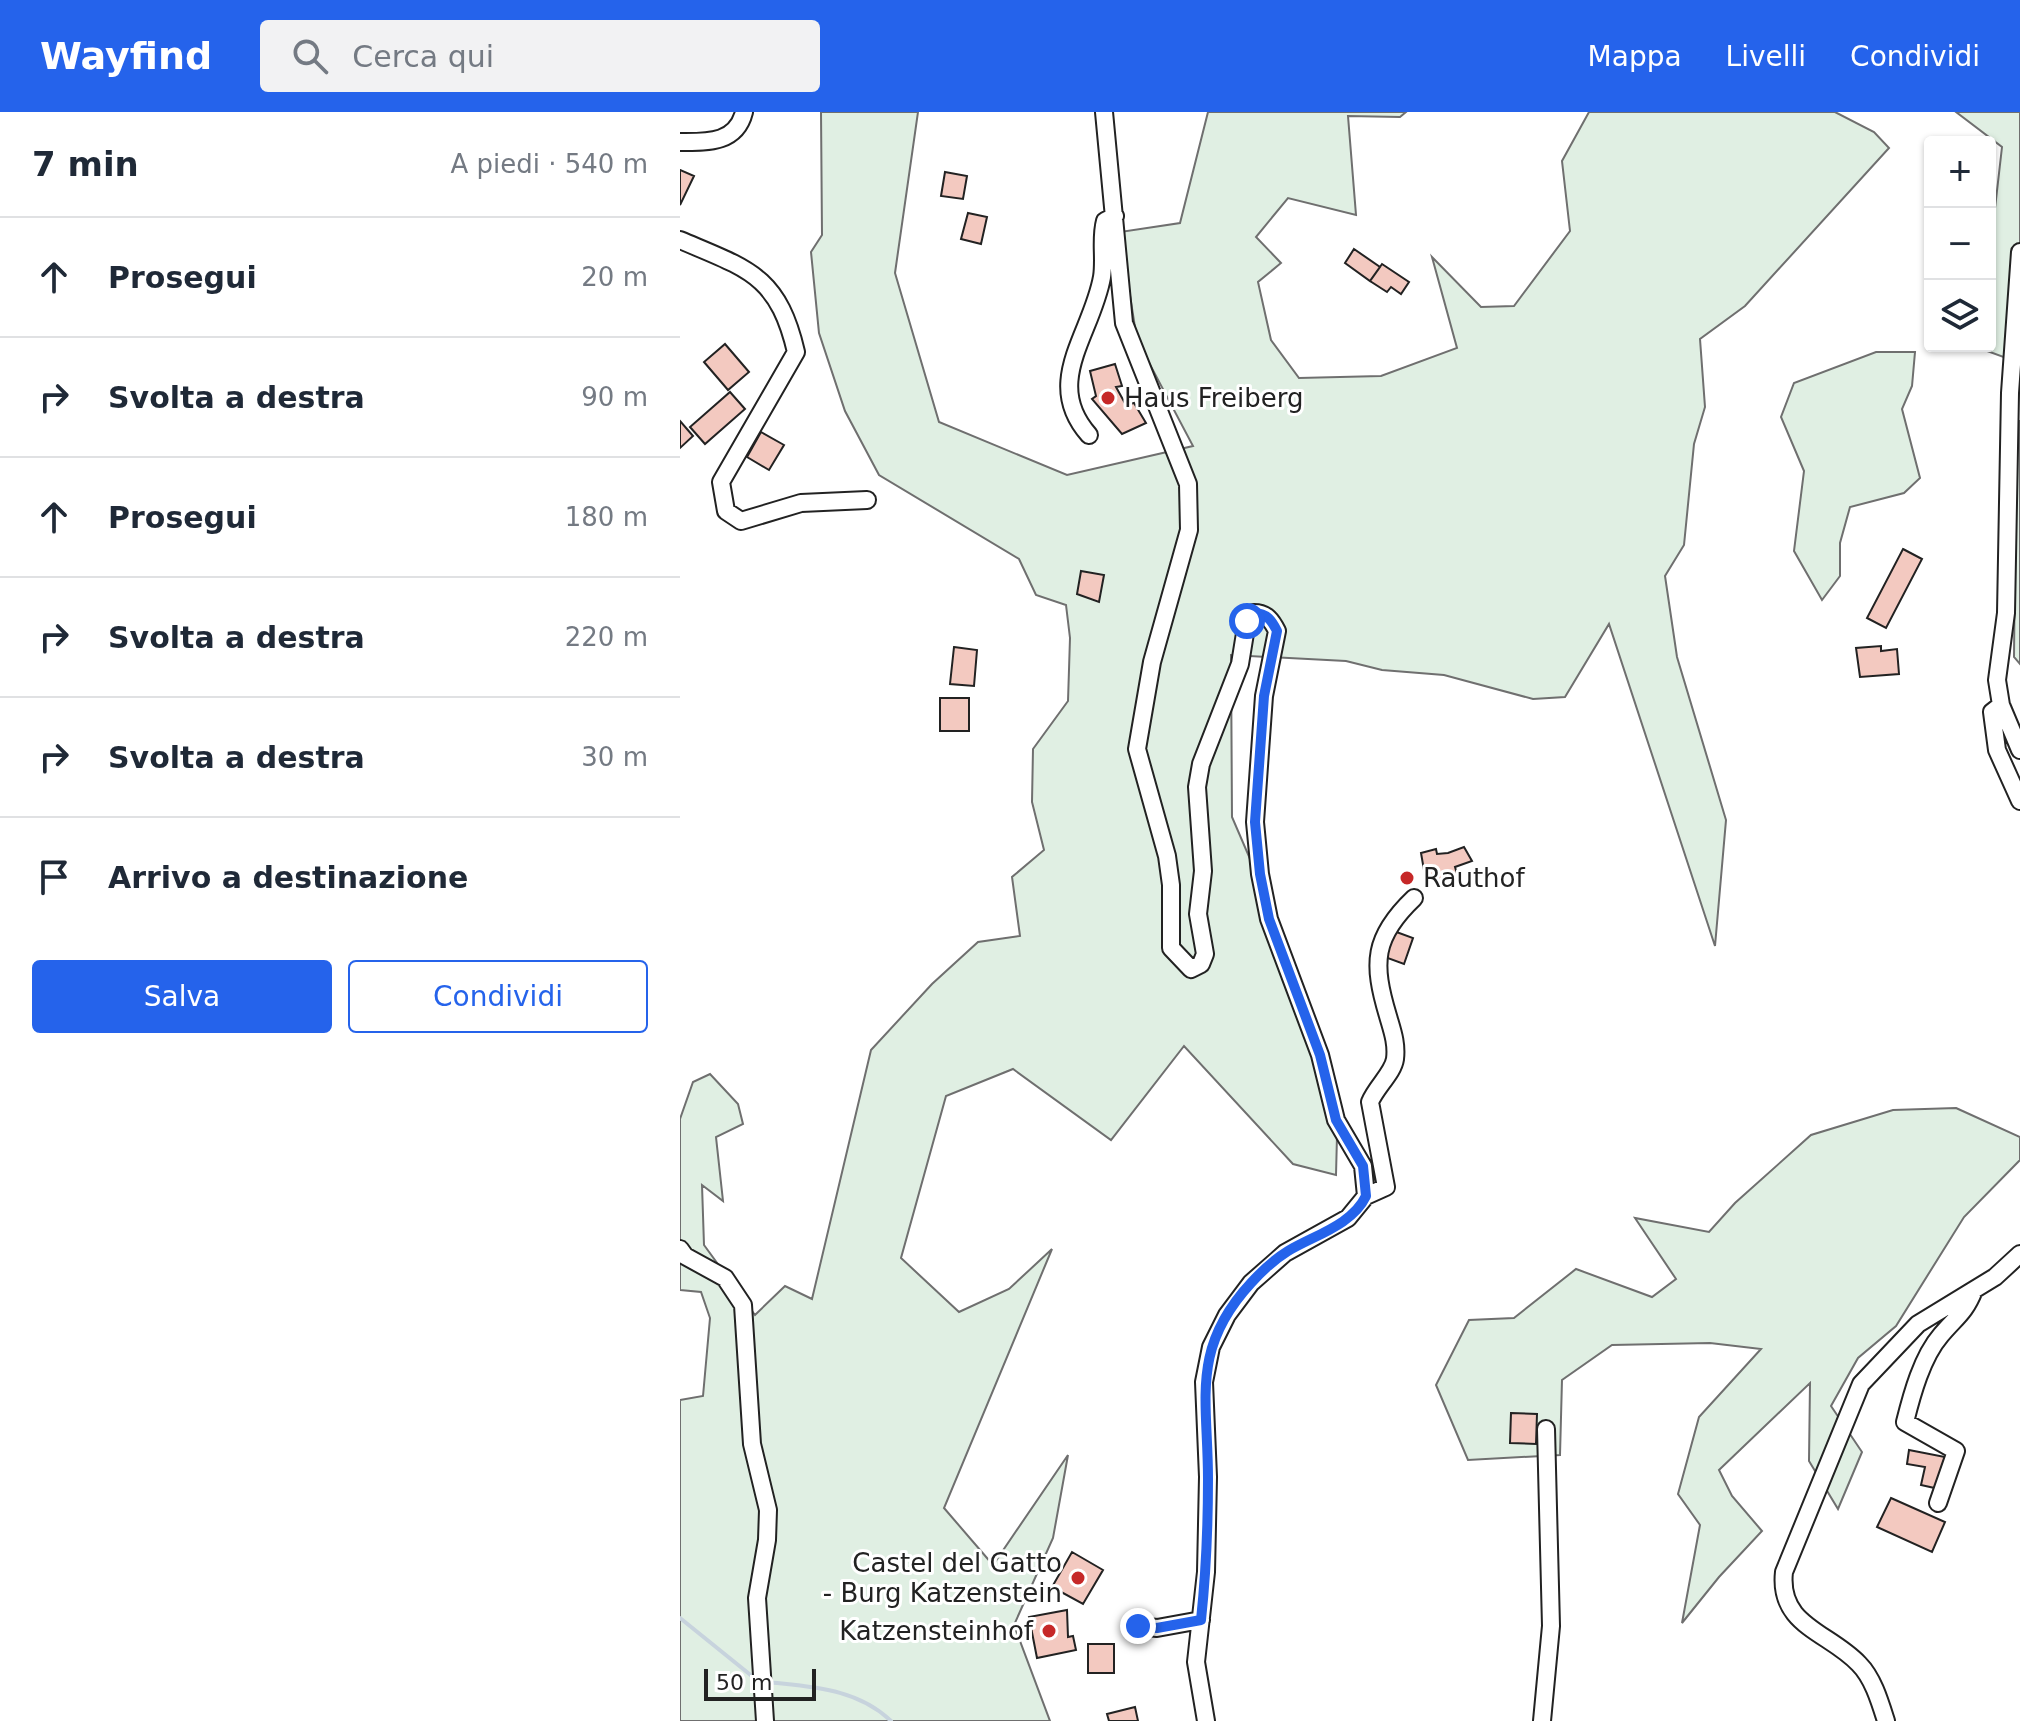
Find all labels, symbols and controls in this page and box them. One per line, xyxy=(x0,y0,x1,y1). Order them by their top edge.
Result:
search box xyxy=(260,20,820,92)
text: Wayfind xyxy=(40,34,212,78)
icon: search xyxy=(288,34,332,78)
text: Cerca qui xyxy=(352,39,494,74)
text: Mappa xyxy=(1588,40,1682,73)
text: Livelli xyxy=(1726,40,1806,73)
text: Condividi xyxy=(1850,40,1980,73)
map controls xyxy=(1924,136,1996,352)
button: + xyxy=(1924,136,1996,208)
text: 7 min xyxy=(32,144,139,184)
text: A piedi · 540 m xyxy=(450,149,648,179)
button: − xyxy=(1924,208,1996,280)
icon: ahead xyxy=(32,255,76,299)
text: Prosegui xyxy=(108,260,257,295)
text: 20 m xyxy=(581,262,648,292)
button: layers xyxy=(1924,280,1996,352)
icon: right xyxy=(32,375,76,419)
text: Svolta a destra xyxy=(108,380,365,415)
text: 90 m xyxy=(581,382,648,412)
place label: Haus Freiberg xyxy=(1124,383,1303,413)
marker: Haus Freiberg xyxy=(1099,389,1117,407)
icon: ahead xyxy=(32,495,76,539)
text: Prosegui xyxy=(108,500,257,535)
text: 180 m xyxy=(565,502,648,532)
route start xyxy=(1229,603,1265,639)
icon: right xyxy=(32,615,76,659)
text: Svolta a destra xyxy=(108,620,365,655)
text: 220 m xyxy=(565,622,648,652)
icon: right xyxy=(32,735,76,779)
text: Svolta a destra xyxy=(108,740,365,775)
text: 30 m xyxy=(581,742,648,772)
icon: arrive xyxy=(32,855,76,899)
text: Arrivo a destinazione xyxy=(108,860,468,895)
place label: Rauthof xyxy=(1423,863,1525,893)
marker: Rauthof xyxy=(1398,869,1416,887)
button: Salva xyxy=(32,960,332,1033)
button: Condividi xyxy=(348,960,648,1033)
place label: Castel del Gatto - Burg Katzenstein xyxy=(823,1548,1062,1608)
marker: Castel del Gatto - Burg Katzenstein xyxy=(1069,1569,1087,1587)
route end xyxy=(1120,1608,1156,1644)
place label: Katzensteinhof xyxy=(839,1616,1034,1646)
marker: Katzensteinhof xyxy=(1040,1622,1058,1640)
scale bar xyxy=(704,1665,816,1701)
text: 50 m xyxy=(716,1670,772,1695)

